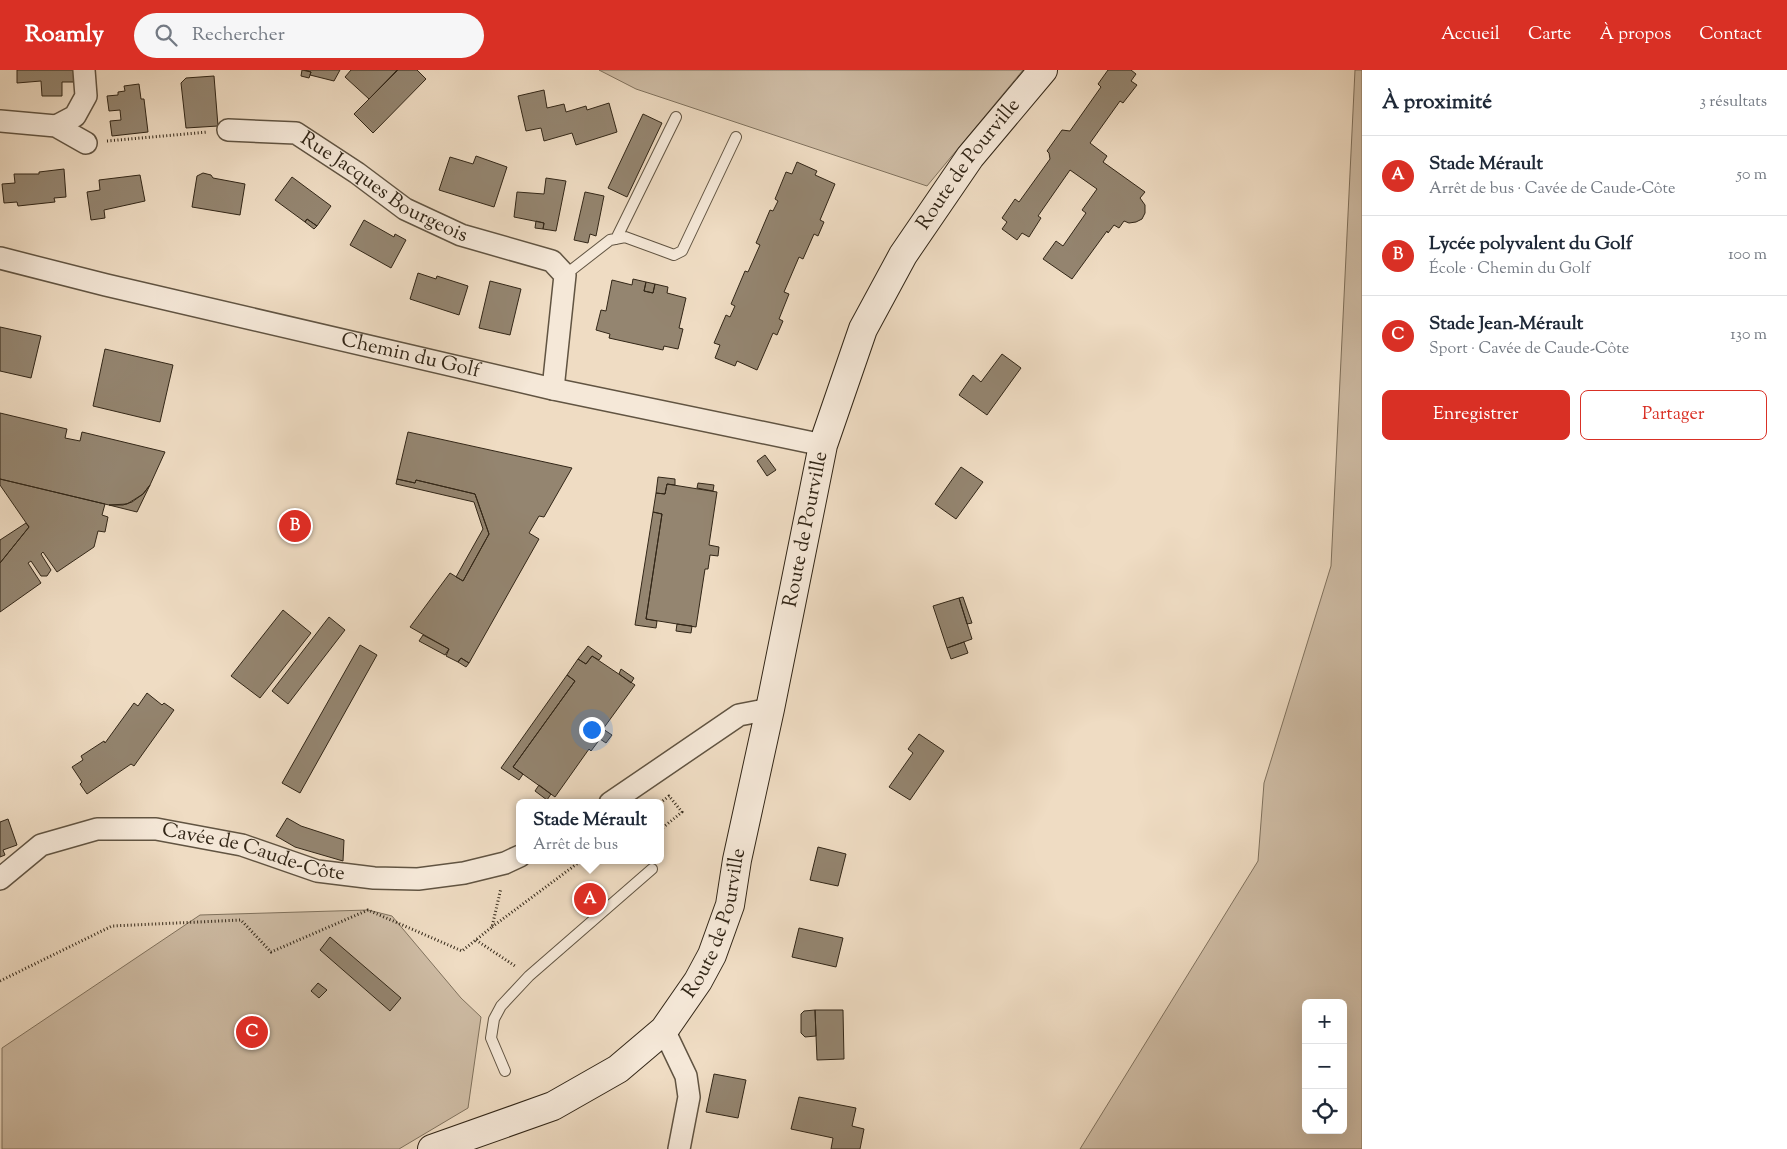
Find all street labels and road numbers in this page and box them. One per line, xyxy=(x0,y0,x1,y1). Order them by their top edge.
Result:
street label: Route de Pourville xyxy=(910,92,1028,236)
street label: Rue Jacques Bourgeois xyxy=(294,125,471,251)
street label: Chemin du Golf xyxy=(338,326,484,386)
street label: Route de Pourville xyxy=(776,449,836,610)
street label: Cavée de Caude-Côte xyxy=(160,816,346,889)
street label: Route de Pourville xyxy=(676,845,754,1004)

